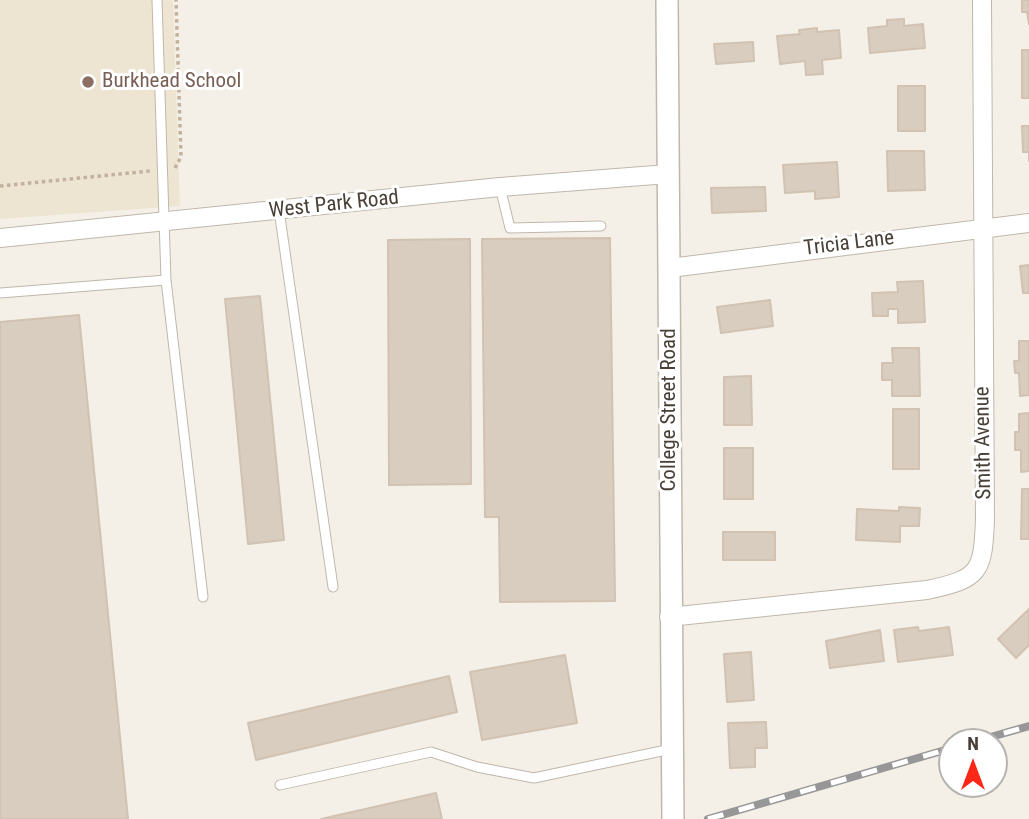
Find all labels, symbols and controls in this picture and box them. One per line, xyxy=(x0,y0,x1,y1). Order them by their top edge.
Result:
place label: Burkhead School xyxy=(102,69,241,95)
marker: Burkhead School xyxy=(80,74,96,90)
street label: West Park Road xyxy=(268,186,400,224)
street label: Tricia Lane xyxy=(802,226,896,262)
street label: College Street Road xyxy=(657,328,683,492)
street label: Smith Avenue xyxy=(970,386,998,500)
north arrow xyxy=(938,728,1008,798)
text: N xyxy=(967,732,979,755)

